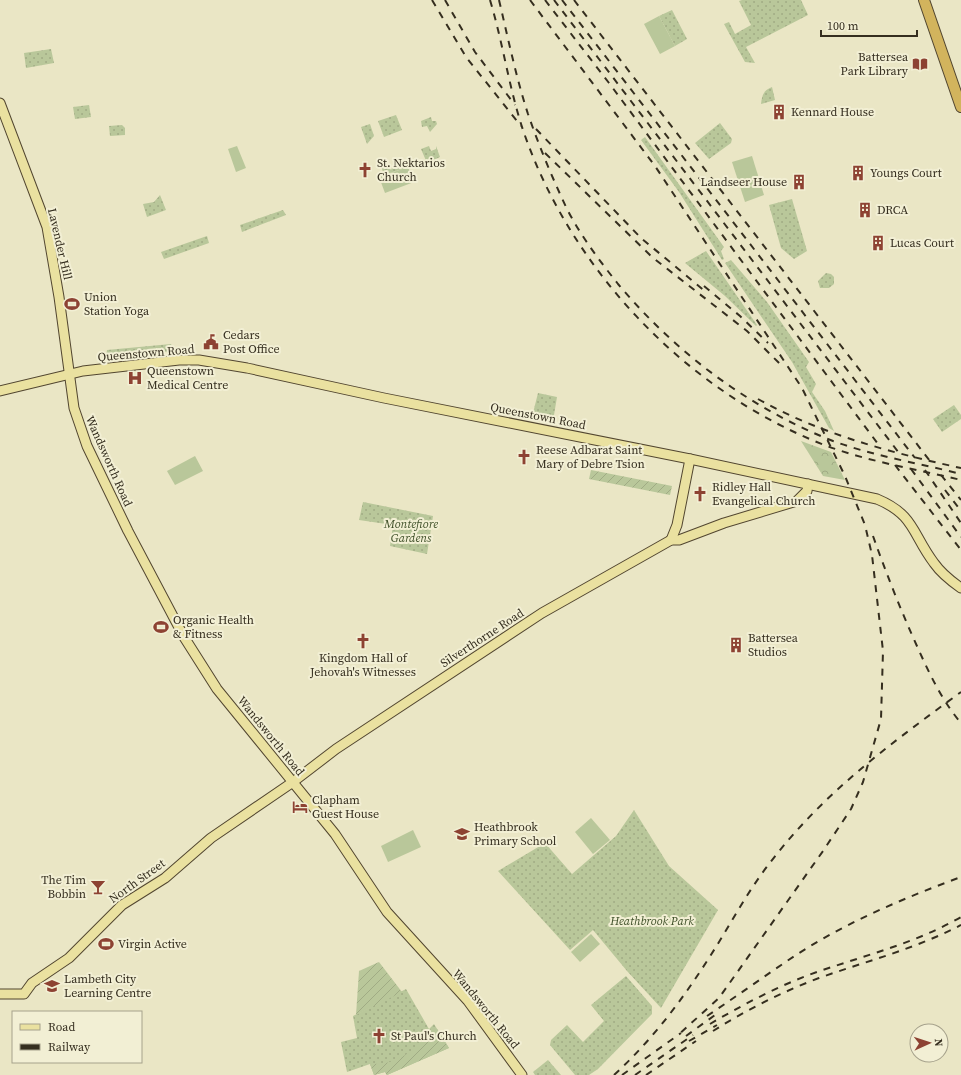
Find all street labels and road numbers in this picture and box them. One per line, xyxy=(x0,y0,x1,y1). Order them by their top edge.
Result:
street label: Lavender Hill xyxy=(44,207,76,282)
street label: Queenstown Road xyxy=(97,341,195,365)
street label: Queenstown Road xyxy=(489,399,587,433)
street label: Wandsworth Road xyxy=(82,413,136,509)
street label: Silverthorne Road xyxy=(437,605,527,671)
street label: Wandsworth Road xyxy=(234,693,308,779)
street label: North Street xyxy=(106,855,168,907)
street label: Wandsworth Road xyxy=(449,966,523,1052)

